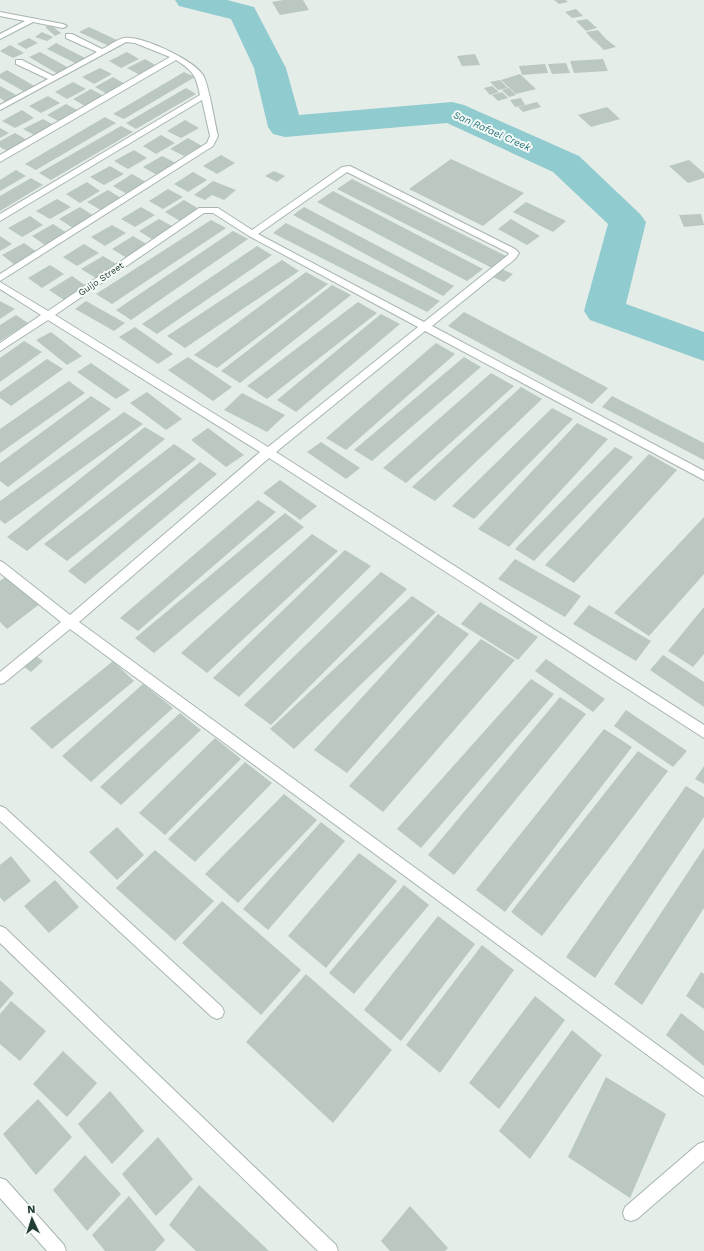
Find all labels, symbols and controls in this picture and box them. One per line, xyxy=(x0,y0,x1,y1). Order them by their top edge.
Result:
water label: San Rafael Creek xyxy=(452,109,533,153)
street label: Guijo Street xyxy=(76,260,126,298)
north arrow xyxy=(12,1199,52,1239)
text: N xyxy=(27,1203,36,1216)

